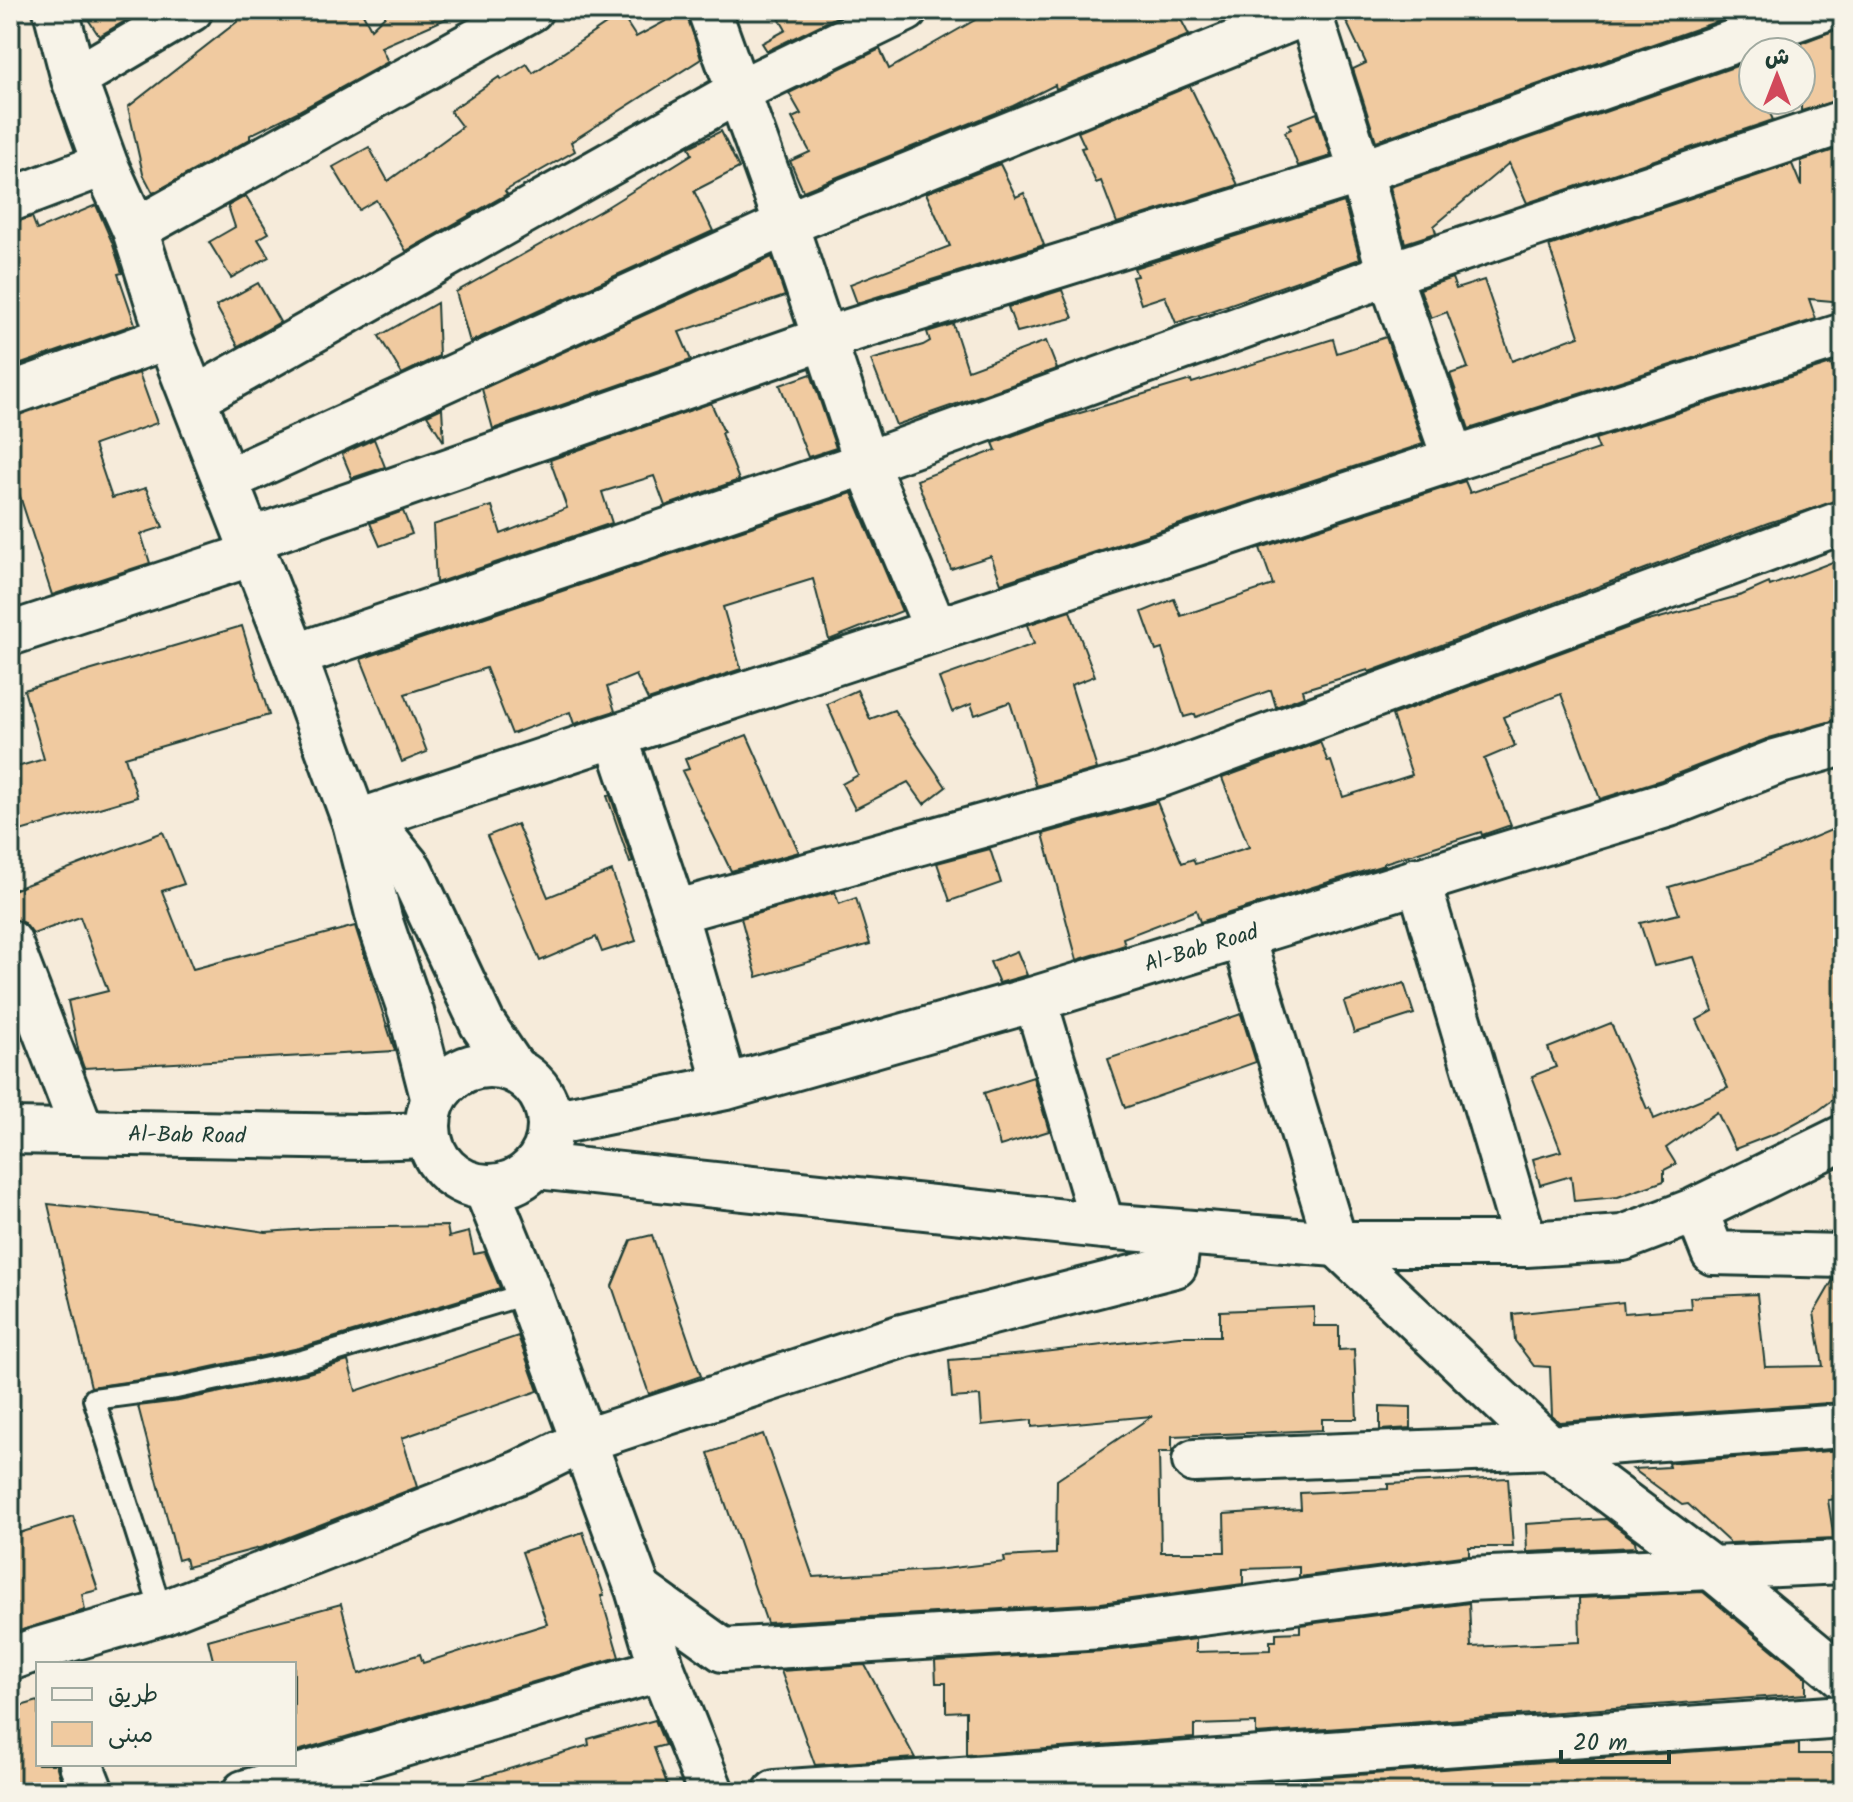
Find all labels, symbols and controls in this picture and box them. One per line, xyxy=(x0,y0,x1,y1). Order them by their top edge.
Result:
north arrow xyxy=(1737,36,1817,116)
text: ش xyxy=(1765,41,1789,76)
street label: Al-Bab Road xyxy=(1140,915,1264,983)
street label: Al-Bab Road xyxy=(128,1118,247,1155)
legend xyxy=(36,1662,296,1766)
text: طريق xyxy=(108,1676,158,1715)
scale bar xyxy=(1561,1714,1669,1764)
text: مبنى xyxy=(108,1716,153,1755)
text: 20 m xyxy=(1573,1724,1628,1763)

